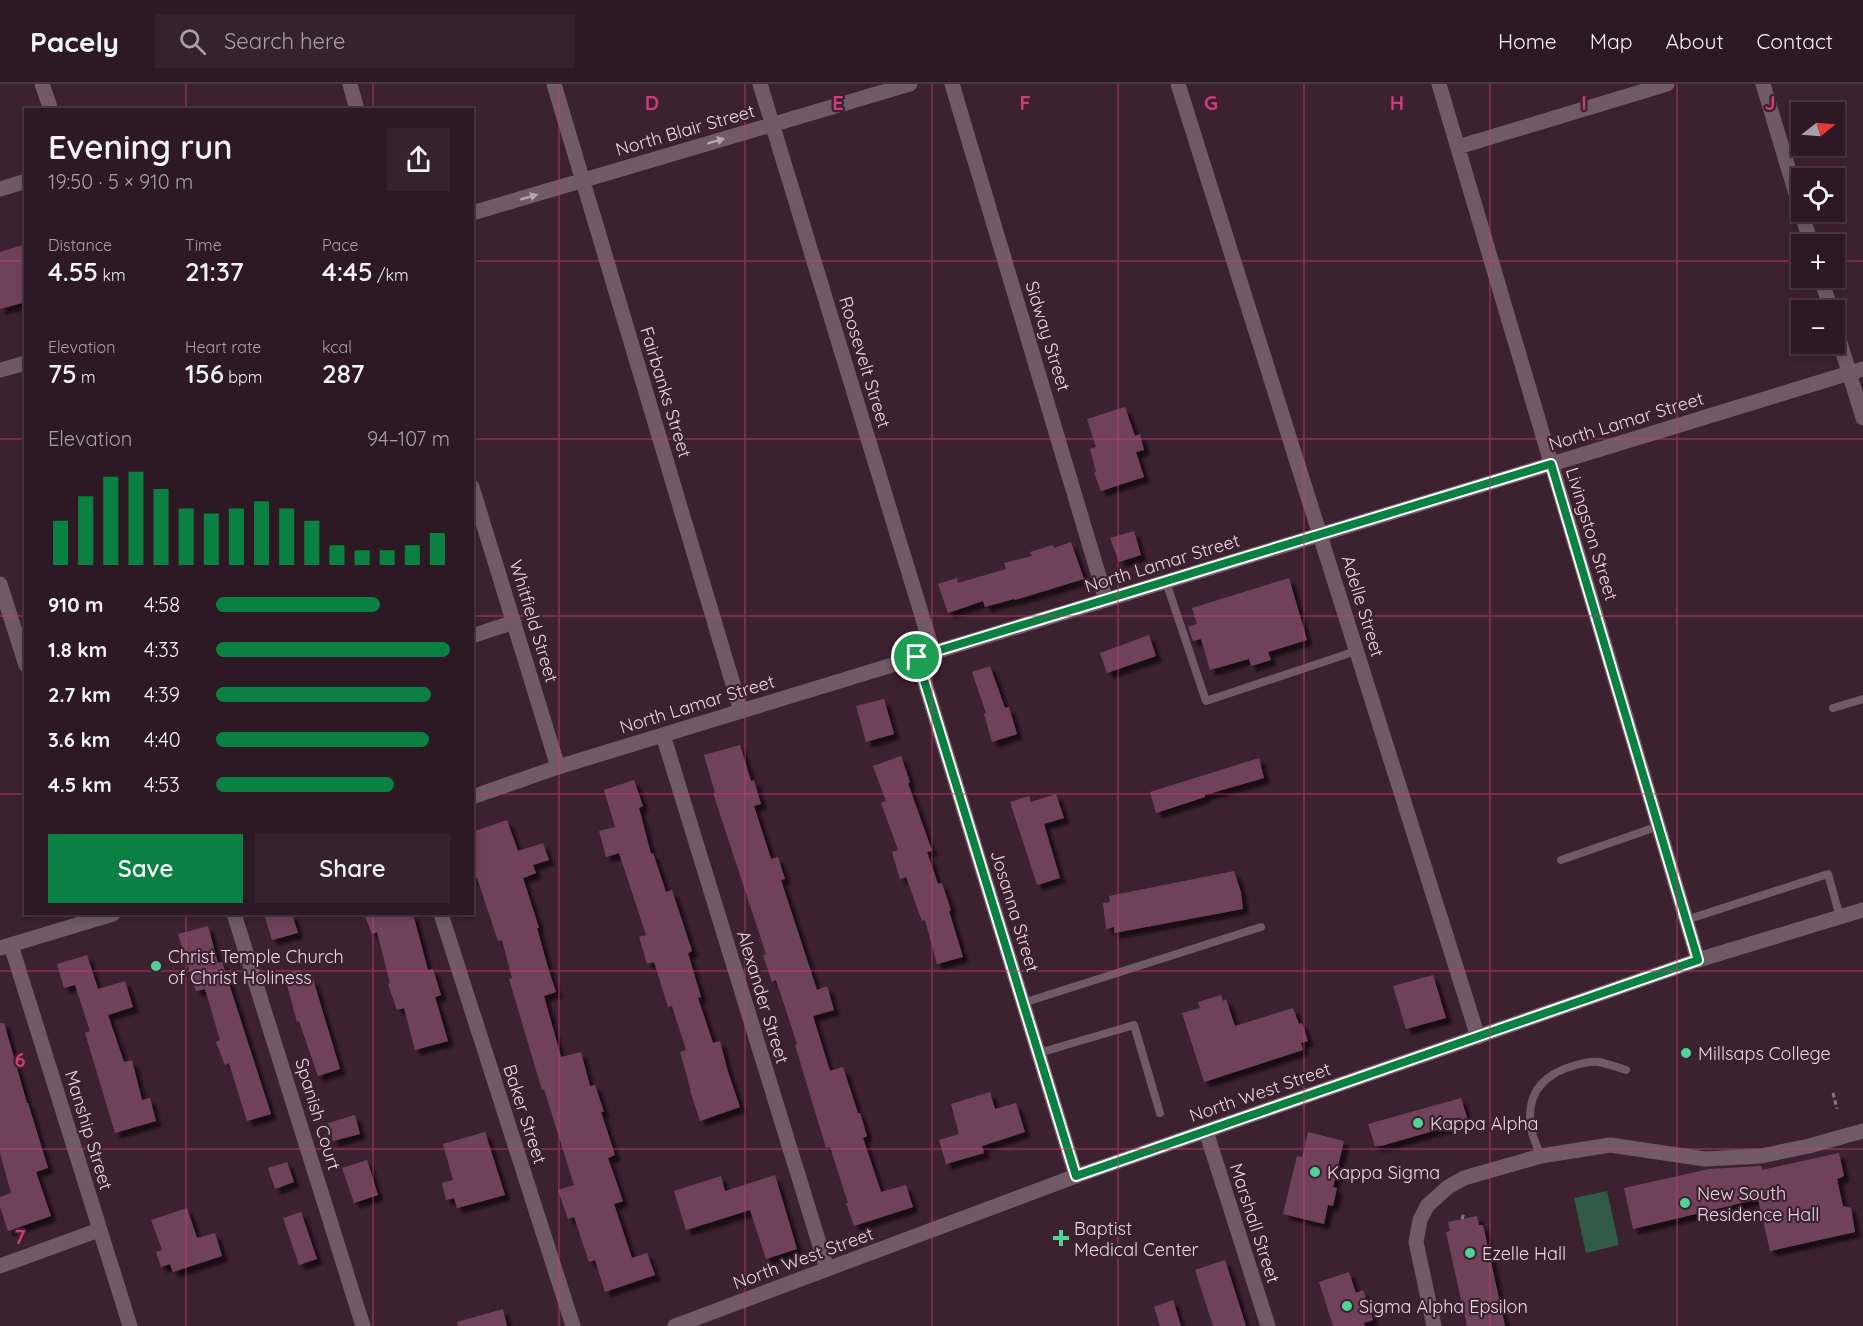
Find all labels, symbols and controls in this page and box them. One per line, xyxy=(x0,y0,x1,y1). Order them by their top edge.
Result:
search box xyxy=(155,14,575,68)
text: Pacely xyxy=(30,24,119,59)
icon: search xyxy=(176,25,209,58)
text: Search here xyxy=(224,27,345,55)
text: Home xyxy=(1498,28,1557,54)
text: Map xyxy=(1590,28,1633,54)
text: About xyxy=(1666,28,1724,54)
text: Contact xyxy=(1757,28,1833,54)
text: D xyxy=(645,90,659,115)
text: E xyxy=(832,90,844,115)
text: F xyxy=(1019,90,1031,115)
text: G xyxy=(1204,90,1218,115)
text: H xyxy=(1390,90,1404,115)
text: I xyxy=(1581,90,1587,115)
text: J xyxy=(1764,90,1776,115)
street label: North Blair Street xyxy=(613,99,757,161)
north arrow xyxy=(1791,102,1845,156)
map controls xyxy=(1791,102,1845,354)
text: Evening run xyxy=(48,126,233,167)
button: share xyxy=(387,128,450,191)
one-way arrow xyxy=(707,136,725,145)
button: locate xyxy=(1791,168,1845,222)
text: 19:50 · 5 × 910 m xyxy=(48,169,193,194)
one-way arrow xyxy=(520,192,538,201)
button: + xyxy=(1791,234,1845,288)
text: Distance xyxy=(48,235,112,255)
text: Time xyxy=(185,235,222,255)
text: Pace xyxy=(322,235,358,255)
text: 4.55 xyxy=(48,255,98,288)
text: 21:37 xyxy=(185,255,244,288)
text: 4:45 xyxy=(322,255,373,288)
text: km xyxy=(98,265,126,285)
text: /km xyxy=(373,265,409,285)
street label: Sidway Street xyxy=(1020,278,1076,394)
street label: Roosevelt Street xyxy=(834,294,896,430)
button: − xyxy=(1791,300,1845,354)
street label: Fairbanks Street xyxy=(635,324,697,460)
text: Elevation xyxy=(48,337,115,357)
text: Heart rate xyxy=(185,337,261,357)
text: kcal xyxy=(322,337,352,357)
text: 75 xyxy=(48,357,77,390)
text: 156 xyxy=(185,357,224,390)
text: 287 xyxy=(322,357,365,390)
text: m xyxy=(77,367,96,387)
text: bpm xyxy=(224,367,262,387)
street label: North Lamar Street xyxy=(1546,386,1706,456)
text: Elevation xyxy=(48,426,132,451)
text: 94–107 m xyxy=(367,426,450,451)
street label: Livingston Street xyxy=(1561,465,1623,603)
street label: North Lamar Street xyxy=(1082,528,1242,598)
street label: Adelle Street xyxy=(1337,552,1389,660)
street label: Whitfield Street xyxy=(504,557,564,685)
text: 910 m xyxy=(48,592,103,617)
text: 4:58 xyxy=(144,592,180,617)
pin xyxy=(891,631,942,682)
text: 1.8 km xyxy=(48,637,107,662)
text: 4:33 xyxy=(144,637,179,662)
icon: arrive xyxy=(900,640,933,673)
street label: North Lamar Street xyxy=(617,669,777,739)
text: 2.7 km xyxy=(48,682,111,707)
text: 4:39 xyxy=(144,682,180,707)
text: 3.6 km xyxy=(48,727,110,752)
text: 4:40 xyxy=(144,727,181,752)
text: 4.5 km xyxy=(48,772,112,797)
text: 4:53 xyxy=(144,772,180,797)
button: Save xyxy=(48,834,243,903)
button: Share xyxy=(255,834,450,903)
street label: Josanna Street xyxy=(986,847,1044,975)
street label: Alexander Street xyxy=(732,928,794,1066)
place label: Christ Temple Church of Christ Holiness xyxy=(168,945,344,989)
marker: Christ Temple Church of Christ Holiness xyxy=(149,959,163,973)
place label: Millsaps College xyxy=(1698,1042,1831,1065)
marker: Millsaps College xyxy=(1679,1046,1693,1060)
text: 6 xyxy=(14,1047,26,1072)
street label: Spanish Court xyxy=(290,1055,346,1173)
street label: North West Street xyxy=(1186,1057,1334,1127)
street label: Baker Street xyxy=(498,1061,552,1167)
street label: Manship Street xyxy=(60,1067,118,1193)
place label: Kappa Alpha xyxy=(1430,1112,1539,1135)
marker: Kappa Alpha xyxy=(1411,1116,1425,1130)
street label: Marshall Street xyxy=(1225,1160,1285,1286)
place label: Kappa Sigma xyxy=(1327,1161,1440,1184)
marker: Kappa Sigma xyxy=(1308,1165,1322,1179)
place label: New South Residence Hall xyxy=(1697,1182,1819,1226)
marker: New South Residence Hall xyxy=(1678,1196,1692,1210)
place label: Baptist Medical Center xyxy=(1074,1217,1199,1261)
street label: North West Street xyxy=(729,1222,877,1294)
text: 7 xyxy=(15,1224,26,1249)
marker: Baptist Medical Center xyxy=(1052,1229,1070,1247)
place label: Ezelle Hall xyxy=(1482,1242,1566,1265)
marker: Ezelle Hall xyxy=(1463,1246,1477,1260)
place label: Sigma Alpha Epsilon xyxy=(1359,1295,1528,1318)
marker: Sigma Alpha Epsilon xyxy=(1340,1299,1354,1313)

